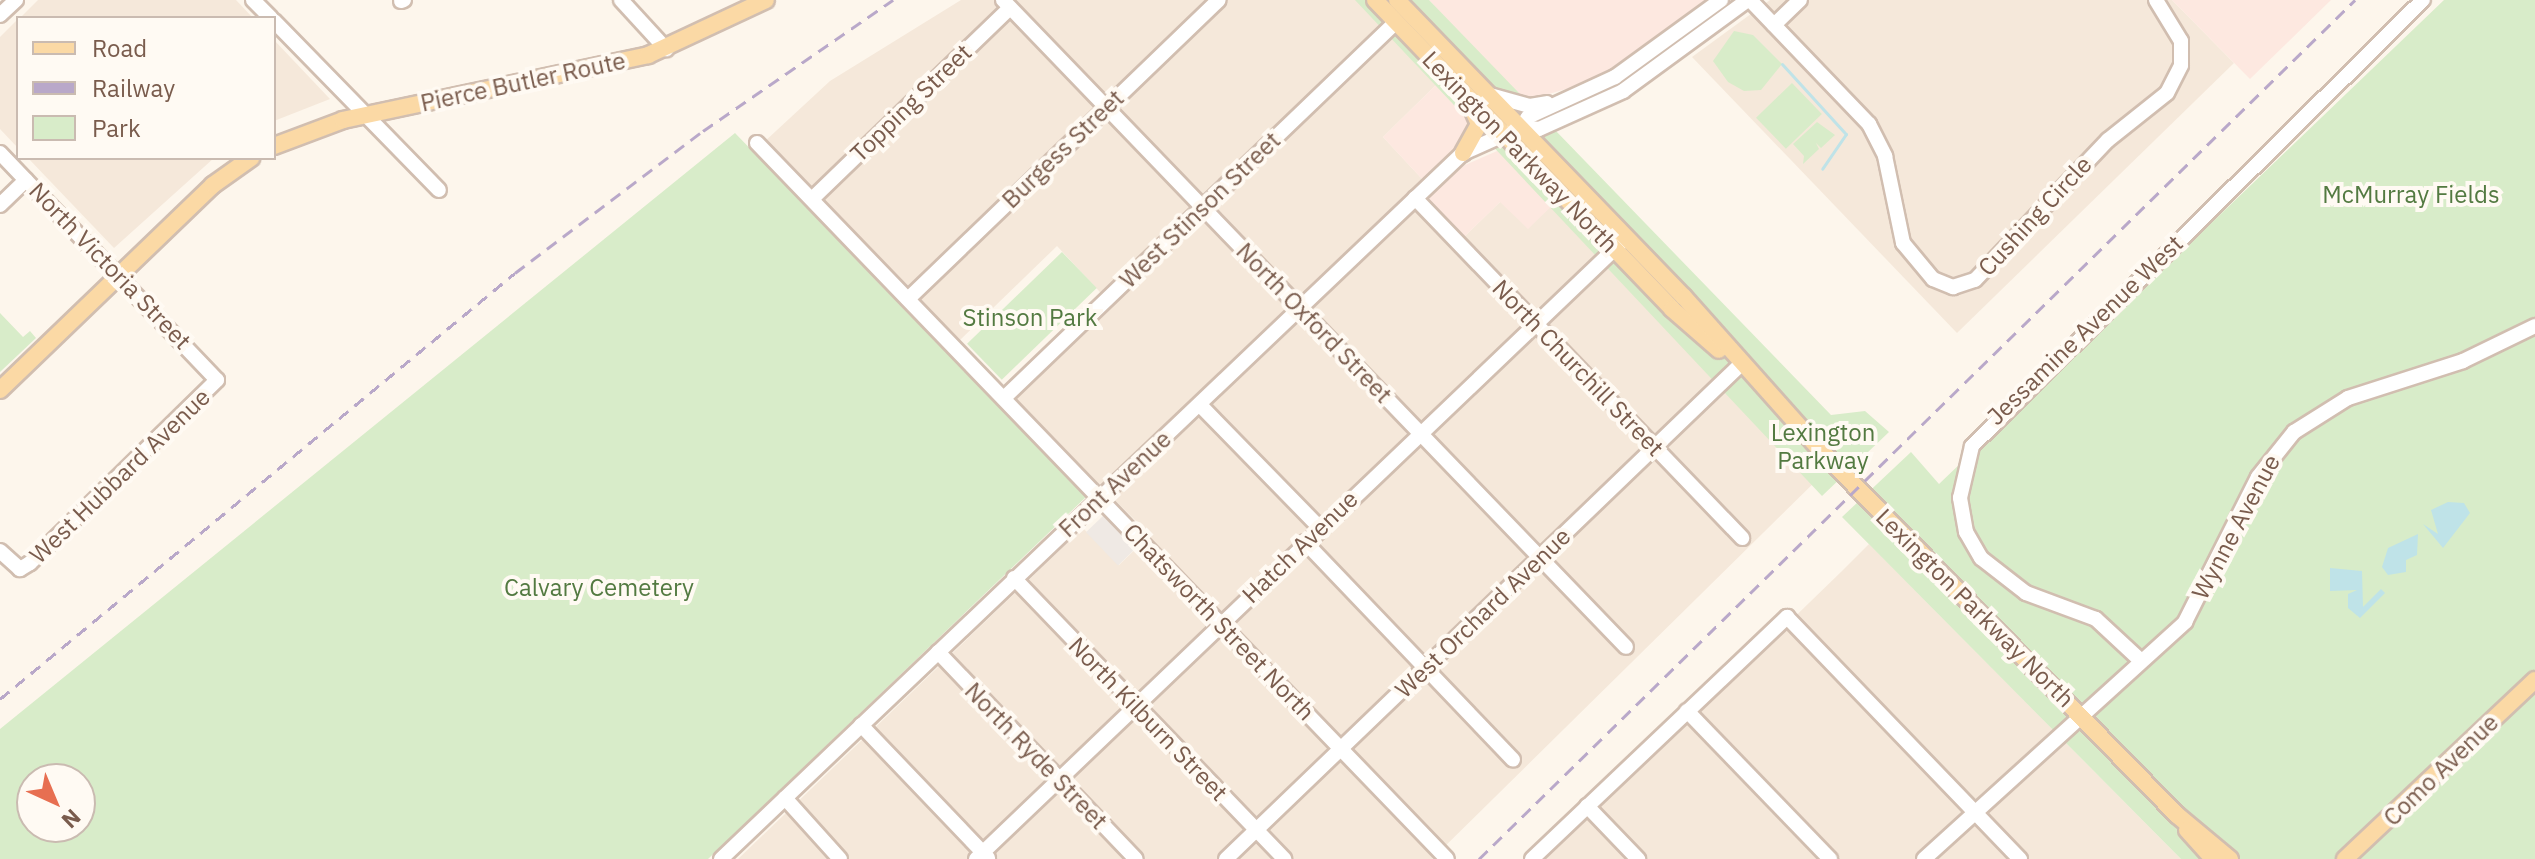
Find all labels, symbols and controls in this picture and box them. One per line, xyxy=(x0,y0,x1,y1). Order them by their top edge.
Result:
legend xyxy=(16,16,276,160)
text: Road xyxy=(92,32,147,64)
street label: Topping Street xyxy=(844,38,978,168)
street label: Lexington Parkway North xyxy=(1416,45,1624,259)
street label: Pierce Butler Route xyxy=(418,46,628,118)
text: Railway xyxy=(92,72,175,104)
street label: Burgess Street xyxy=(996,84,1130,214)
text: Park xyxy=(92,112,141,144)
street label: West Stinson Street xyxy=(1114,126,1286,294)
street label: Cushing Circle xyxy=(1972,150,2098,282)
street label: North Victoria Street xyxy=(23,177,197,355)
park label: McMurray Fields xyxy=(2322,181,2500,209)
street label: Jessamine Avenue West xyxy=(1981,229,2189,431)
street label: North Oxford Street xyxy=(1230,237,1398,409)
street label: North Churchill Street xyxy=(1486,274,1670,462)
park label: Stinson Park xyxy=(963,304,1097,332)
street label: West Hubbard Avenue xyxy=(24,382,216,570)
park label: Lexington Parkway xyxy=(1771,419,1875,475)
street label: Front Avenue xyxy=(1053,425,1177,543)
street label: Wynne Avenue xyxy=(2186,450,2286,604)
street label: Hatch Avenue xyxy=(1236,485,1364,609)
street label: Lexington Parkway North xyxy=(1870,503,2080,713)
street label: Chatsworth Street North xyxy=(1117,518,1321,726)
street label: West Orchard Avenue xyxy=(1389,522,1577,704)
park label: Calvary Cemetery xyxy=(504,574,694,602)
street label: North Kilburn Street xyxy=(1063,631,1233,807)
street label: North Ryde Street xyxy=(959,677,1113,835)
street label: Como Avenue xyxy=(2378,708,2504,832)
north arrow xyxy=(16,763,96,843)
text: N xyxy=(56,803,87,835)

